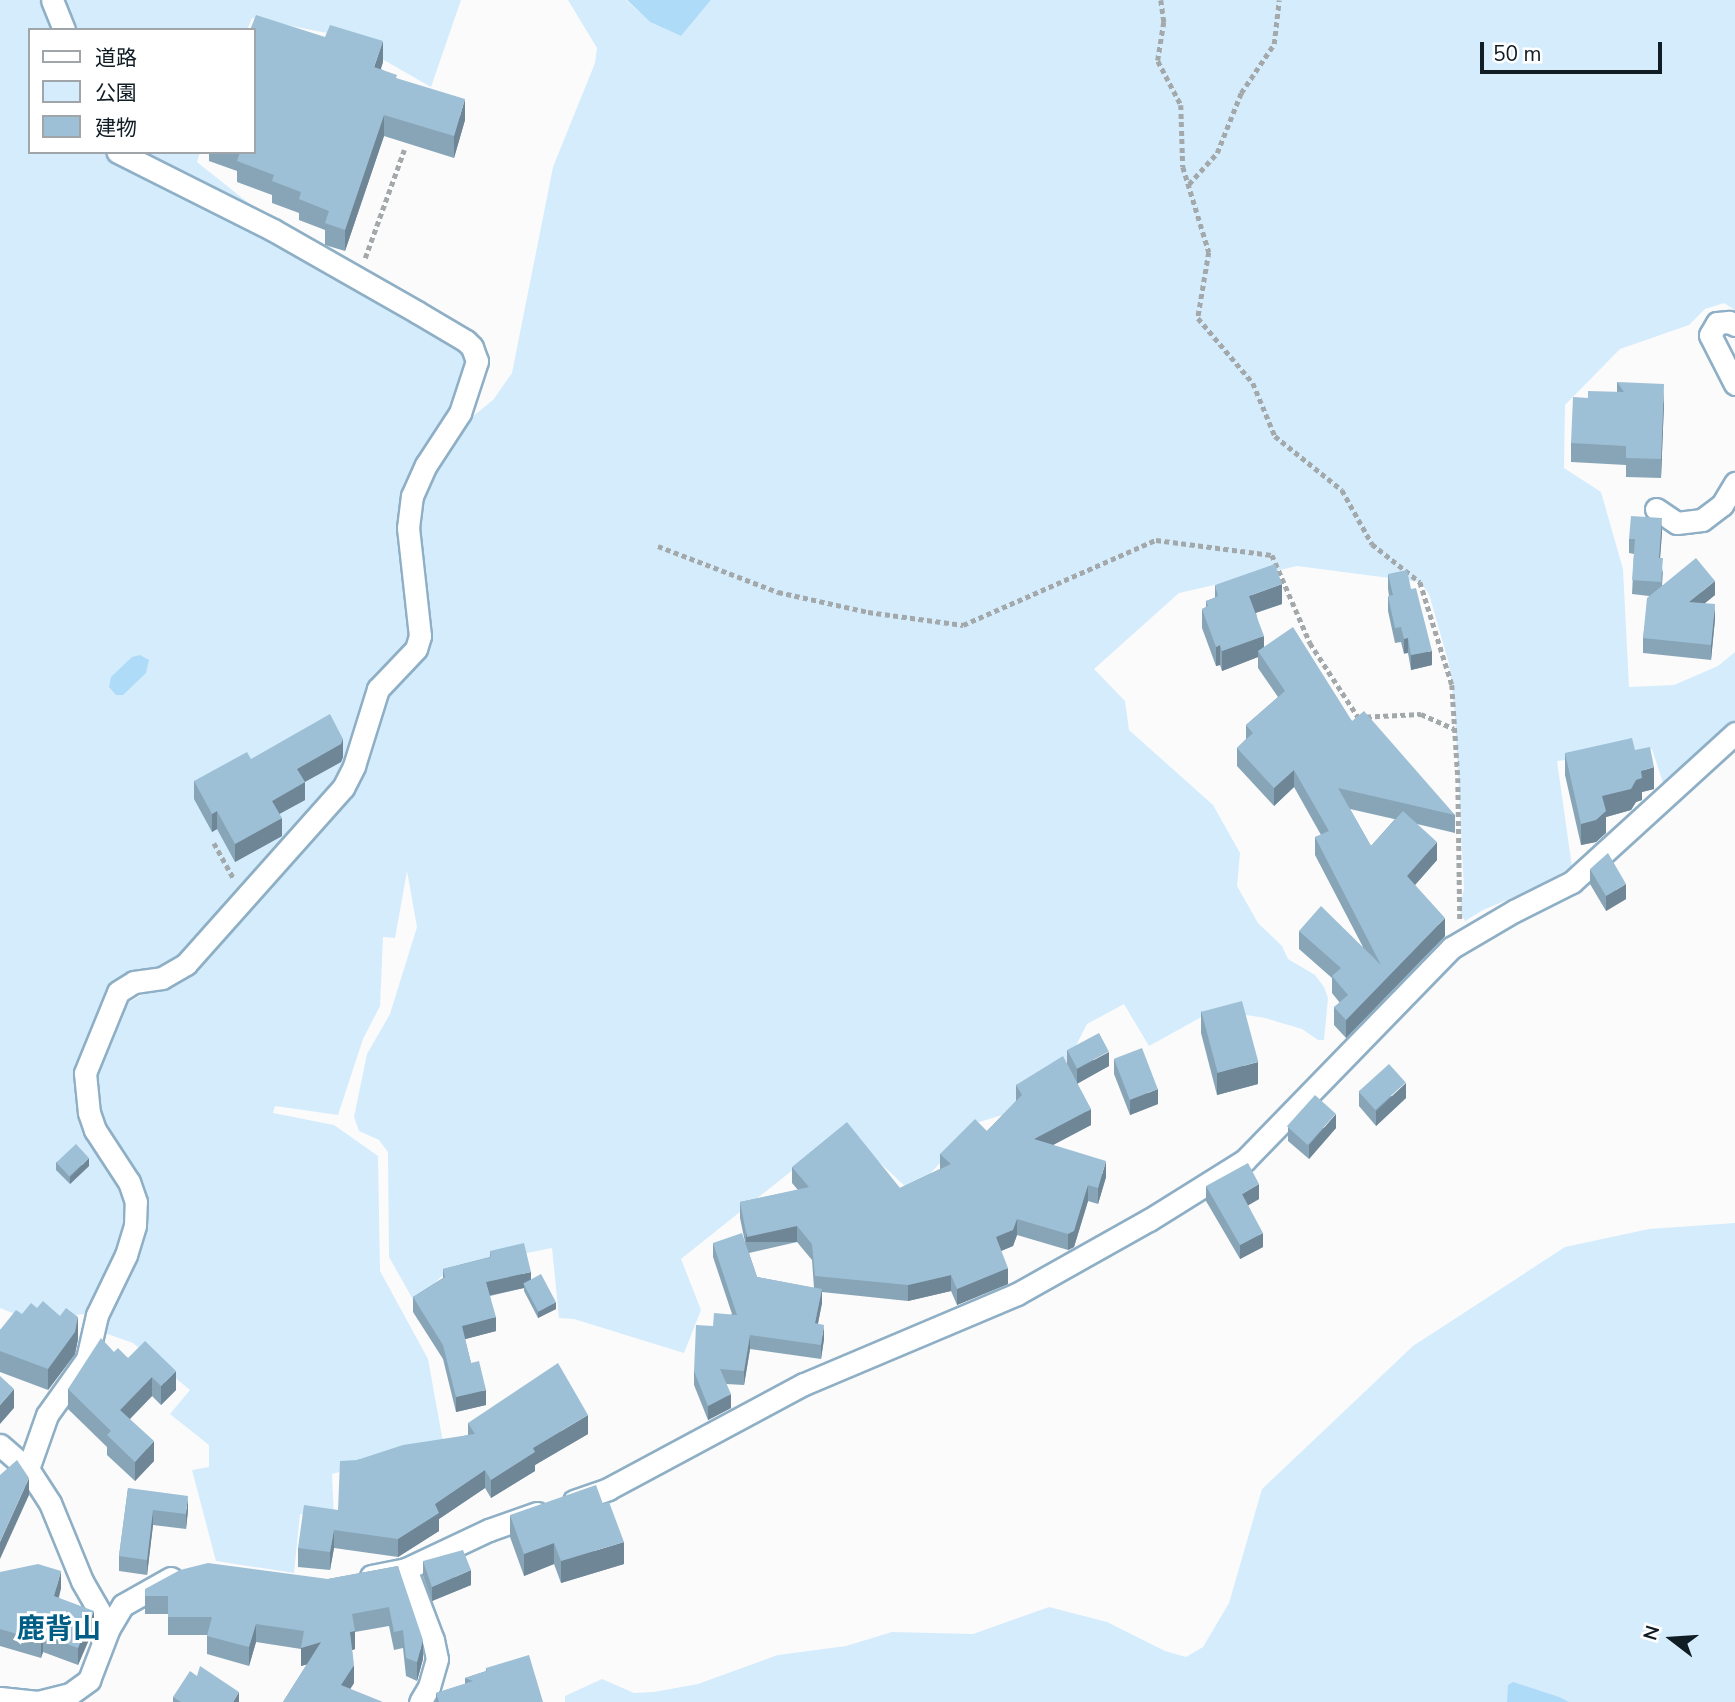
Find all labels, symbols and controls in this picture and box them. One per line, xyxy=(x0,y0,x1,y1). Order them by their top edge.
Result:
legend xyxy=(28,28,256,154)
scale bar xyxy=(1483,28,1665,72)
text: 50 m xyxy=(1493,40,1542,68)
text: 道路 xyxy=(95,44,137,72)
text: 公園 xyxy=(95,79,137,107)
text: 建物 xyxy=(95,114,137,142)
north arrow xyxy=(1637,1604,1707,1674)
district label: 鹿背山 xyxy=(17,1612,101,1646)
text: N xyxy=(1637,1622,1666,1643)

